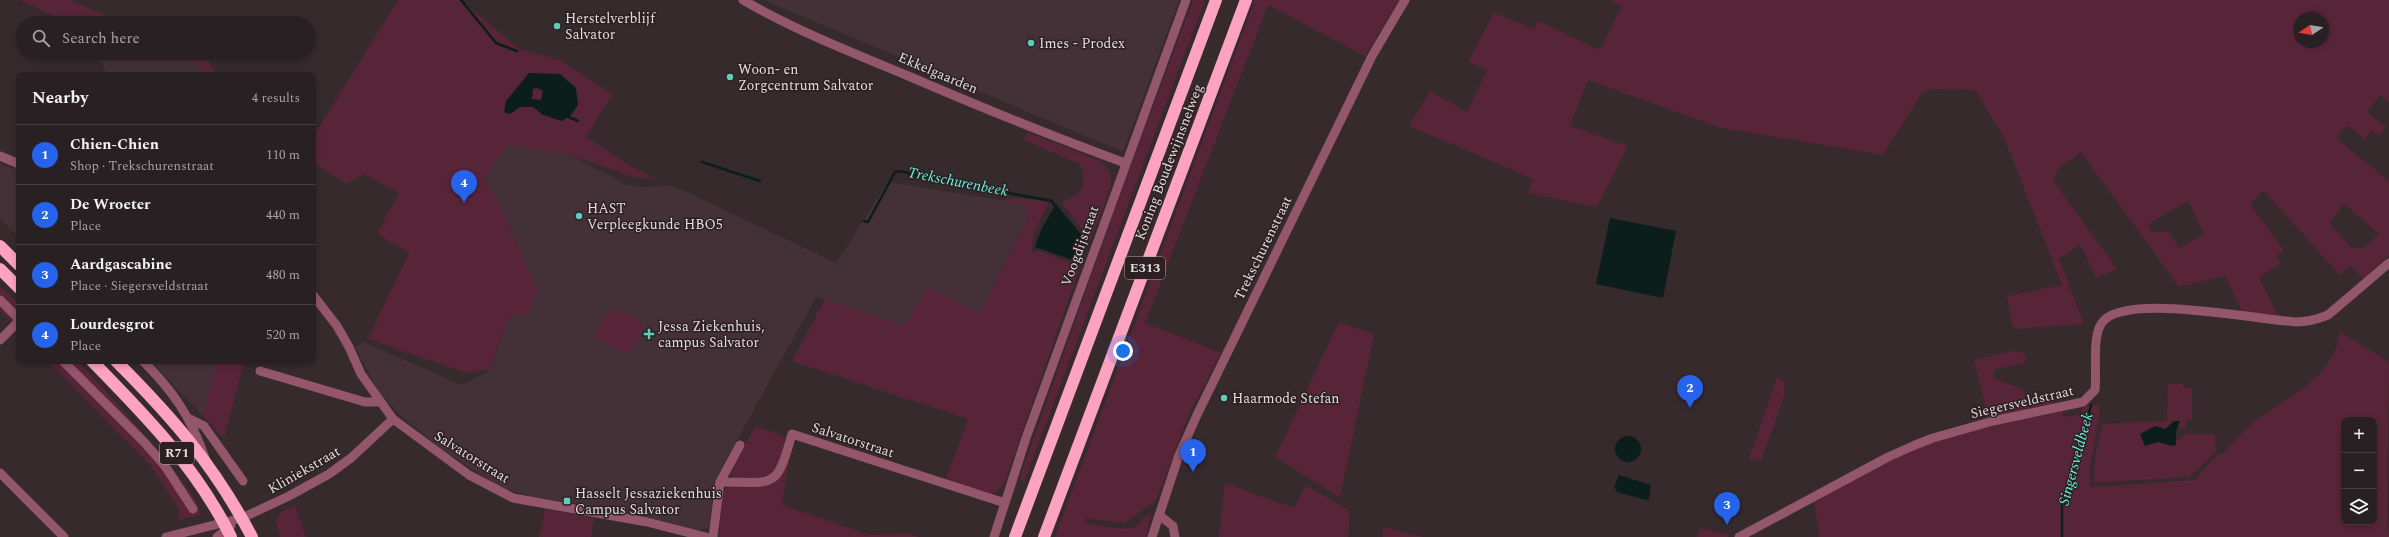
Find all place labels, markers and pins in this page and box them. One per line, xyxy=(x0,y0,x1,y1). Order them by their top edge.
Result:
place label: Herstelverblijf Salvator xyxy=(565,8,656,45)
marker: Herstelverblijf Salvator xyxy=(552,21,562,31)
place label: Imes - Prodex xyxy=(1039,33,1125,54)
marker: Imes - Prodex xyxy=(1026,38,1036,48)
place label: Woon- en Zorgcentrum Salvator xyxy=(738,59,874,96)
marker: Woon- en Zorgcentrum Salvator xyxy=(725,72,735,82)
pin: 4 xyxy=(451,170,477,203)
place label: HAST Verpleegkunde HBO5 xyxy=(587,198,723,235)
marker: HAST Verpleegkunde HBO5 xyxy=(574,211,584,221)
place label: Jessa Ziekenhuis, campus Salvator xyxy=(658,316,765,353)
marker: Jessa Ziekenhuis, campus Salvator xyxy=(643,328,655,340)
pin: 2 xyxy=(1677,375,1703,408)
place label: Haarmode Stefan xyxy=(1232,388,1339,409)
marker: Haarmode Stefan xyxy=(1219,393,1229,403)
pin: 1 xyxy=(1180,439,1206,472)
place label: Hasselt Jessaziekenhuis Campus Salvator xyxy=(575,483,722,520)
pin: 3 xyxy=(1714,492,1740,525)
marker: Hasselt Jessaziekenhuis Campus Salvator xyxy=(562,496,572,506)

